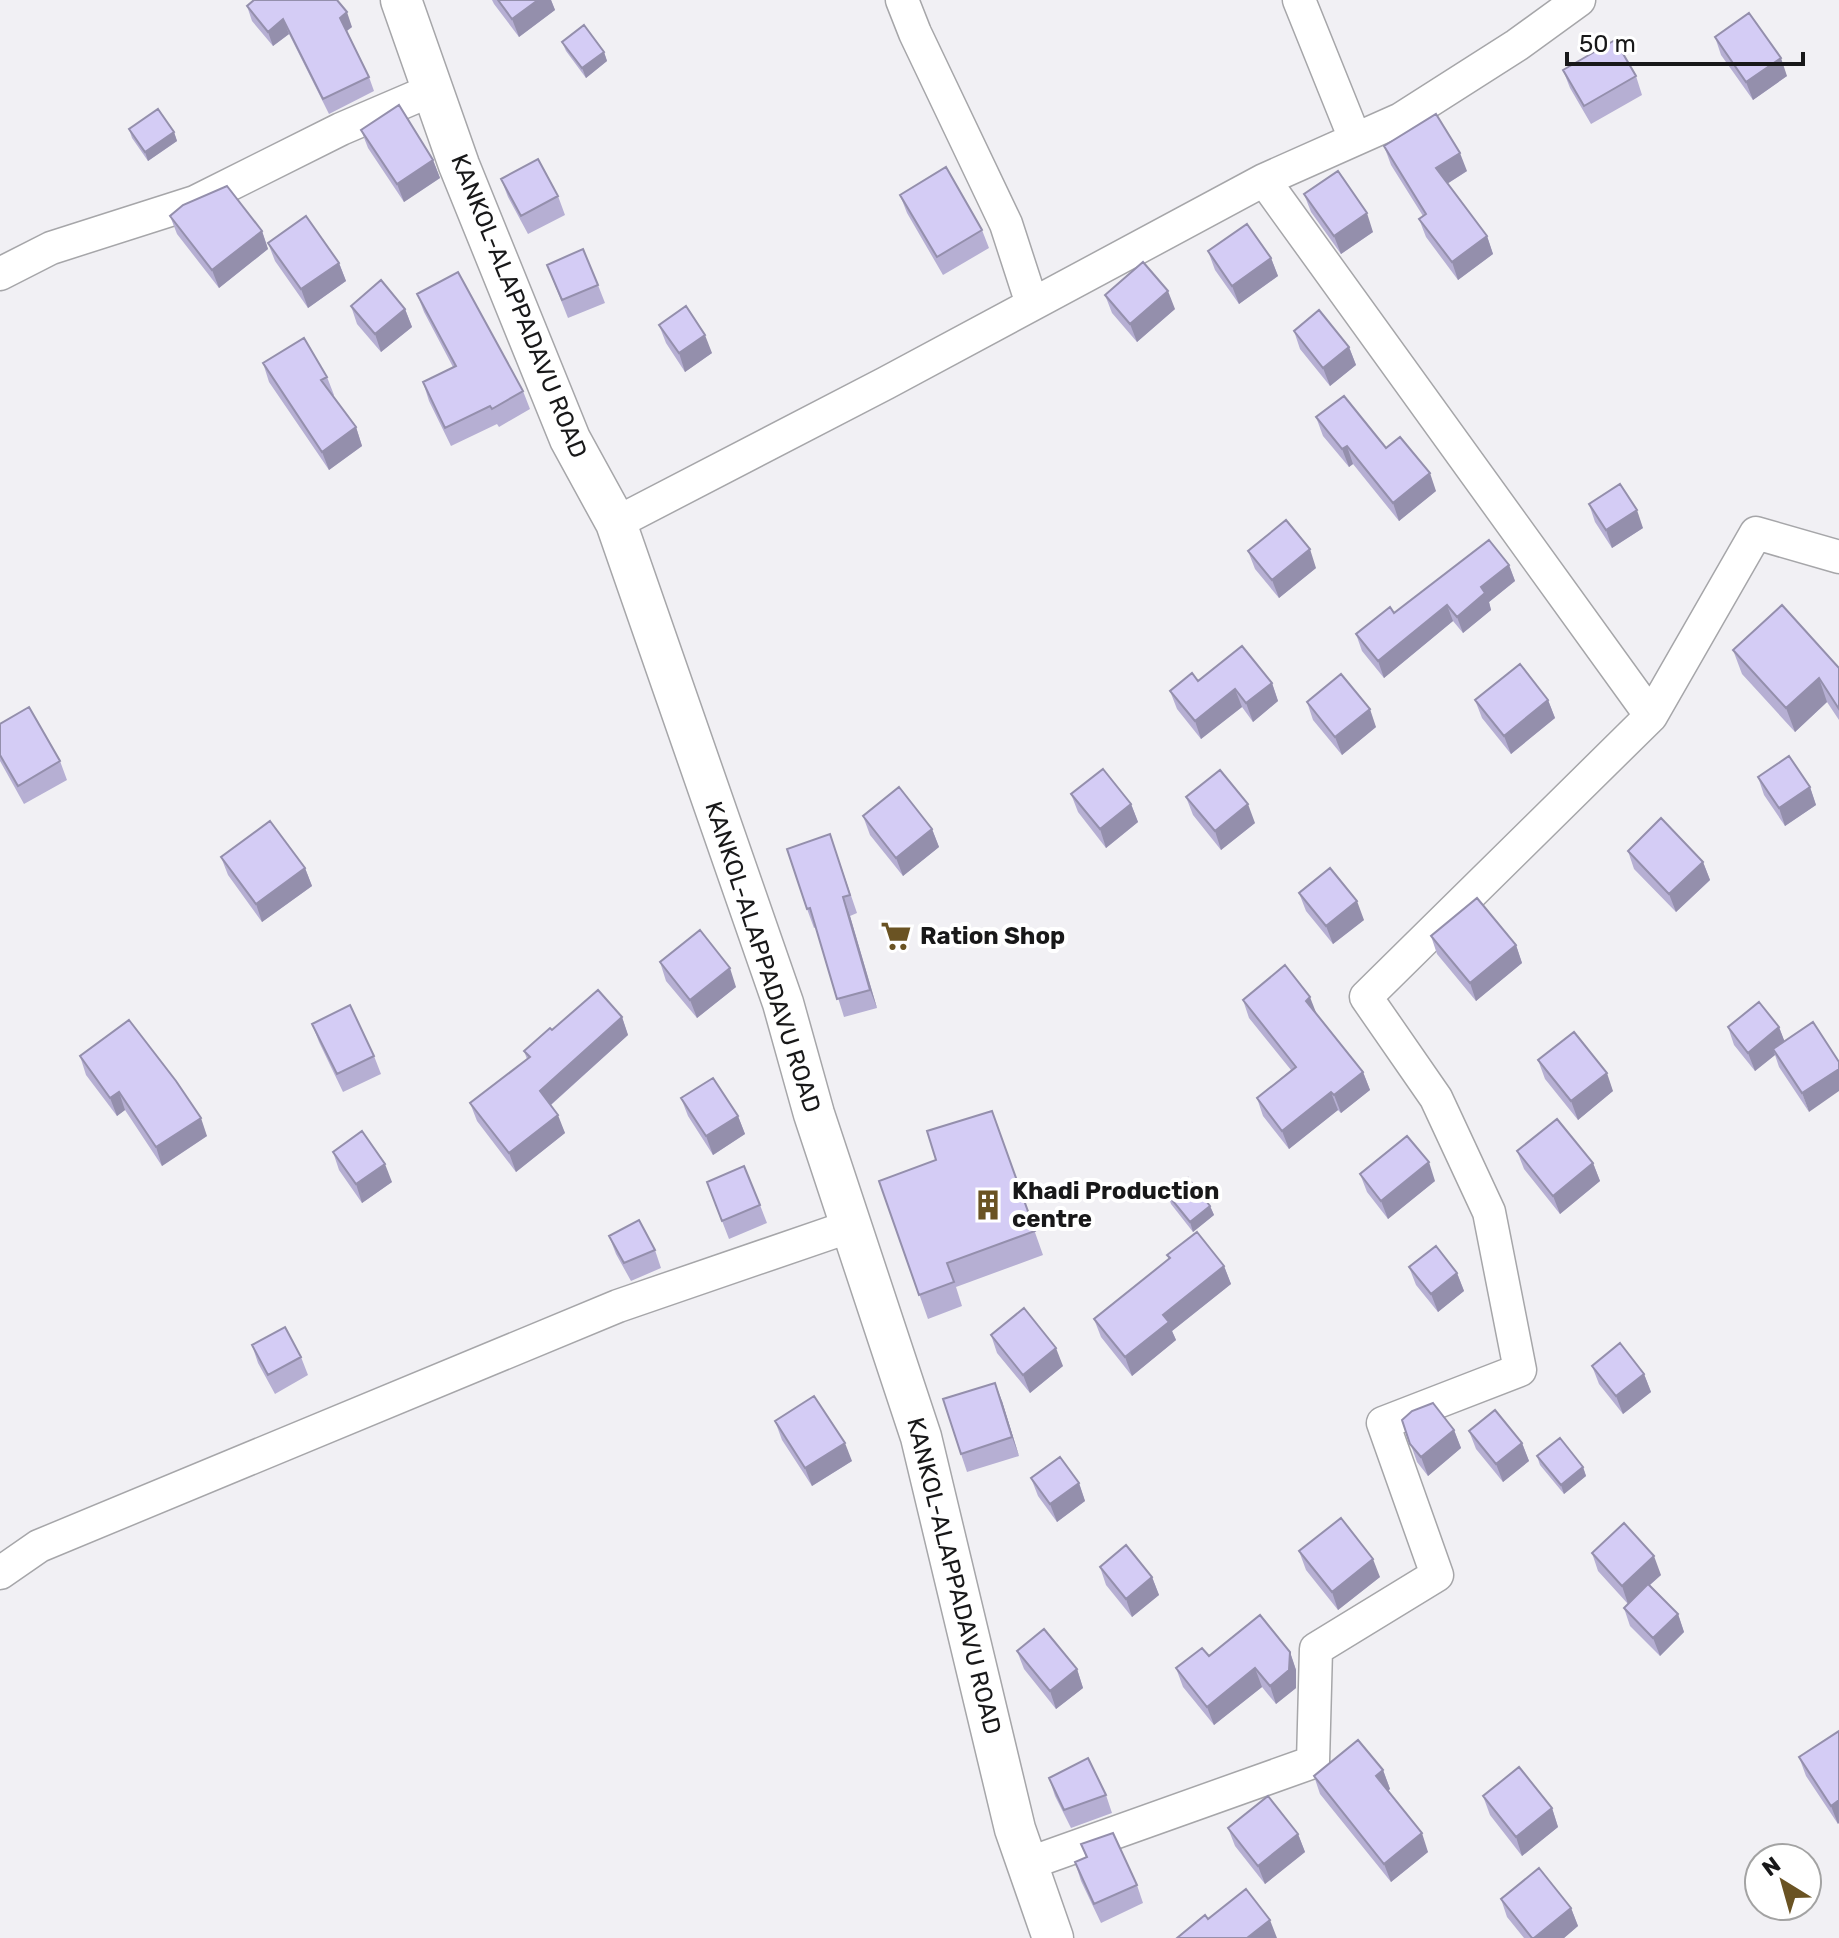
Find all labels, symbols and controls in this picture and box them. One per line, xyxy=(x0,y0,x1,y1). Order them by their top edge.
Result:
scale bar xyxy=(1567,16,1803,66)
text: 50 m xyxy=(1579,30,1636,58)
street label: KANKOL-ALAPPADAVU ROAD xyxy=(445,150,593,462)
street label: KANKOL-ALAPPADAVU ROAD xyxy=(699,798,827,1116)
supermarket icon: Ration Shop xyxy=(879,919,913,953)
place label: Ration Shop xyxy=(920,922,1065,950)
place label: Khadi Production centre xyxy=(1012,1177,1219,1233)
building icon: Khadi Production centre xyxy=(971,1188,1005,1222)
street label: KANKOL-ALAPPADAVU ROAD xyxy=(901,1415,1007,1737)
north arrow xyxy=(1743,1842,1823,1922)
text: N xyxy=(1757,1851,1786,1882)

